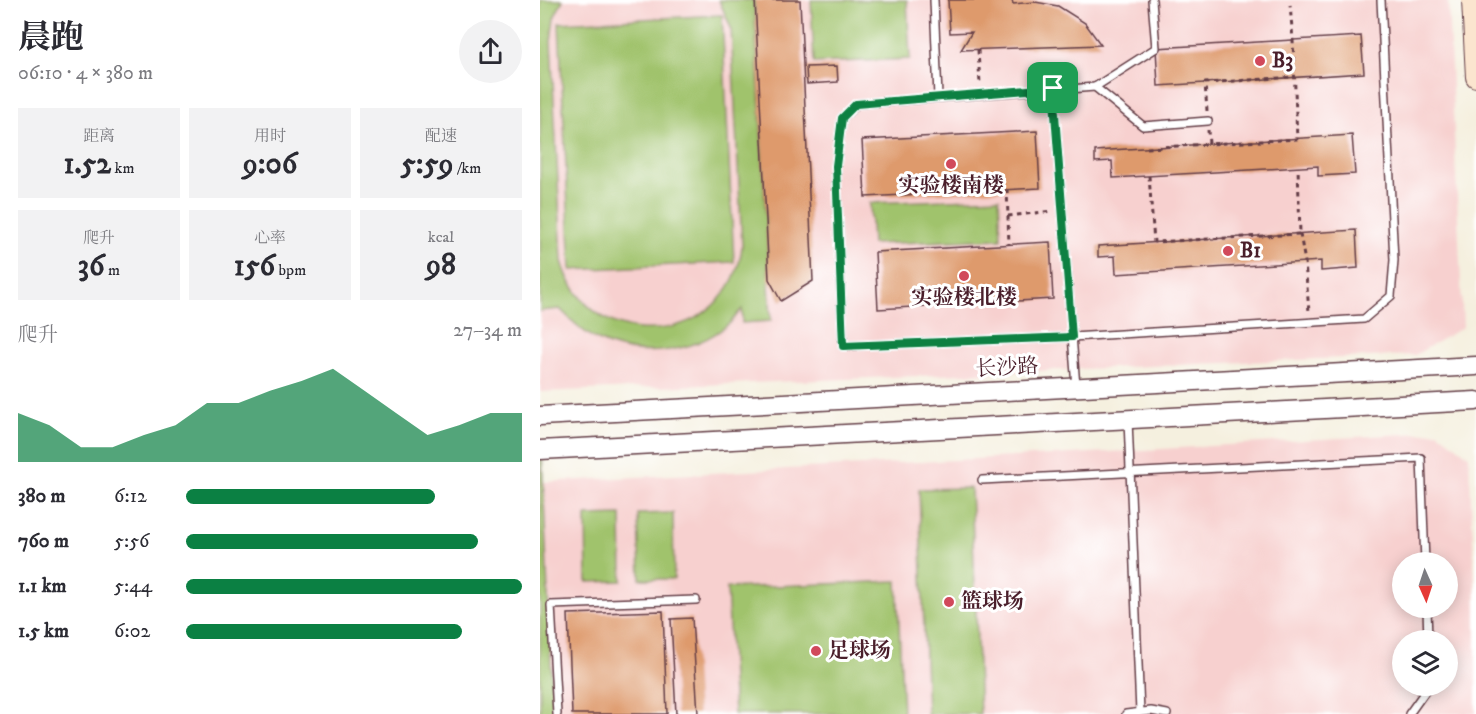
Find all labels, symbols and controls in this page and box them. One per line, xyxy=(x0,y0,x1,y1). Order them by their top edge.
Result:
text: 晨跑 xyxy=(18,18,84,59)
button: share xyxy=(459,20,522,83)
place label: B3 xyxy=(1272,48,1293,74)
marker: B3 xyxy=(1253,54,1267,68)
text: 06:10 · 4 × 380 m xyxy=(18,61,153,86)
pin xyxy=(1027,62,1078,113)
icon: arrive xyxy=(1036,71,1069,104)
text: 距离 xyxy=(83,126,115,146)
text: 用时 xyxy=(254,126,286,146)
text: 配速 xyxy=(425,126,457,146)
text: 1.52 xyxy=(64,146,111,183)
text: 9:06 xyxy=(243,146,297,183)
text: 5:59 xyxy=(401,146,453,183)
marker: 实验楼南楼 xyxy=(944,157,958,171)
text: km xyxy=(111,158,134,178)
text: /km xyxy=(453,158,481,178)
place label: 实验楼南楼 xyxy=(899,173,1004,199)
text: kcal xyxy=(428,227,454,247)
text: 爬升 xyxy=(83,228,115,248)
text: 心率 xyxy=(254,228,286,248)
place label: B1 xyxy=(1240,238,1261,264)
marker: B1 xyxy=(1221,244,1235,258)
text: 98 xyxy=(426,247,456,284)
text: 36 xyxy=(78,248,105,285)
text: 156 xyxy=(234,248,275,285)
text: m xyxy=(105,260,120,280)
text: bpm xyxy=(275,260,306,280)
marker: 实验楼北楼 xyxy=(957,269,971,283)
place label: 实验楼北楼 xyxy=(912,285,1017,311)
text: 27–34 m xyxy=(453,318,522,343)
text: 爬升 xyxy=(18,323,58,348)
street label: 长沙路 xyxy=(975,353,1039,383)
text: 380 m xyxy=(18,484,66,509)
text: 6:12 xyxy=(114,484,147,509)
text: 760 m xyxy=(18,529,69,554)
text: 5:56 xyxy=(114,529,150,554)
north arrow xyxy=(1392,552,1458,618)
map controls xyxy=(1392,552,1458,696)
text: 1.1 km xyxy=(18,574,67,599)
text: 5:44 xyxy=(114,574,152,599)
place label: 篮球场 xyxy=(961,589,1024,615)
marker: 篮球场 xyxy=(942,595,956,609)
text: 1.5 km xyxy=(18,619,69,644)
text: 6:02 xyxy=(114,619,150,644)
button: layers xyxy=(1392,630,1458,696)
place label: 足球场 xyxy=(828,638,891,664)
marker: 足球场 xyxy=(809,644,823,658)

